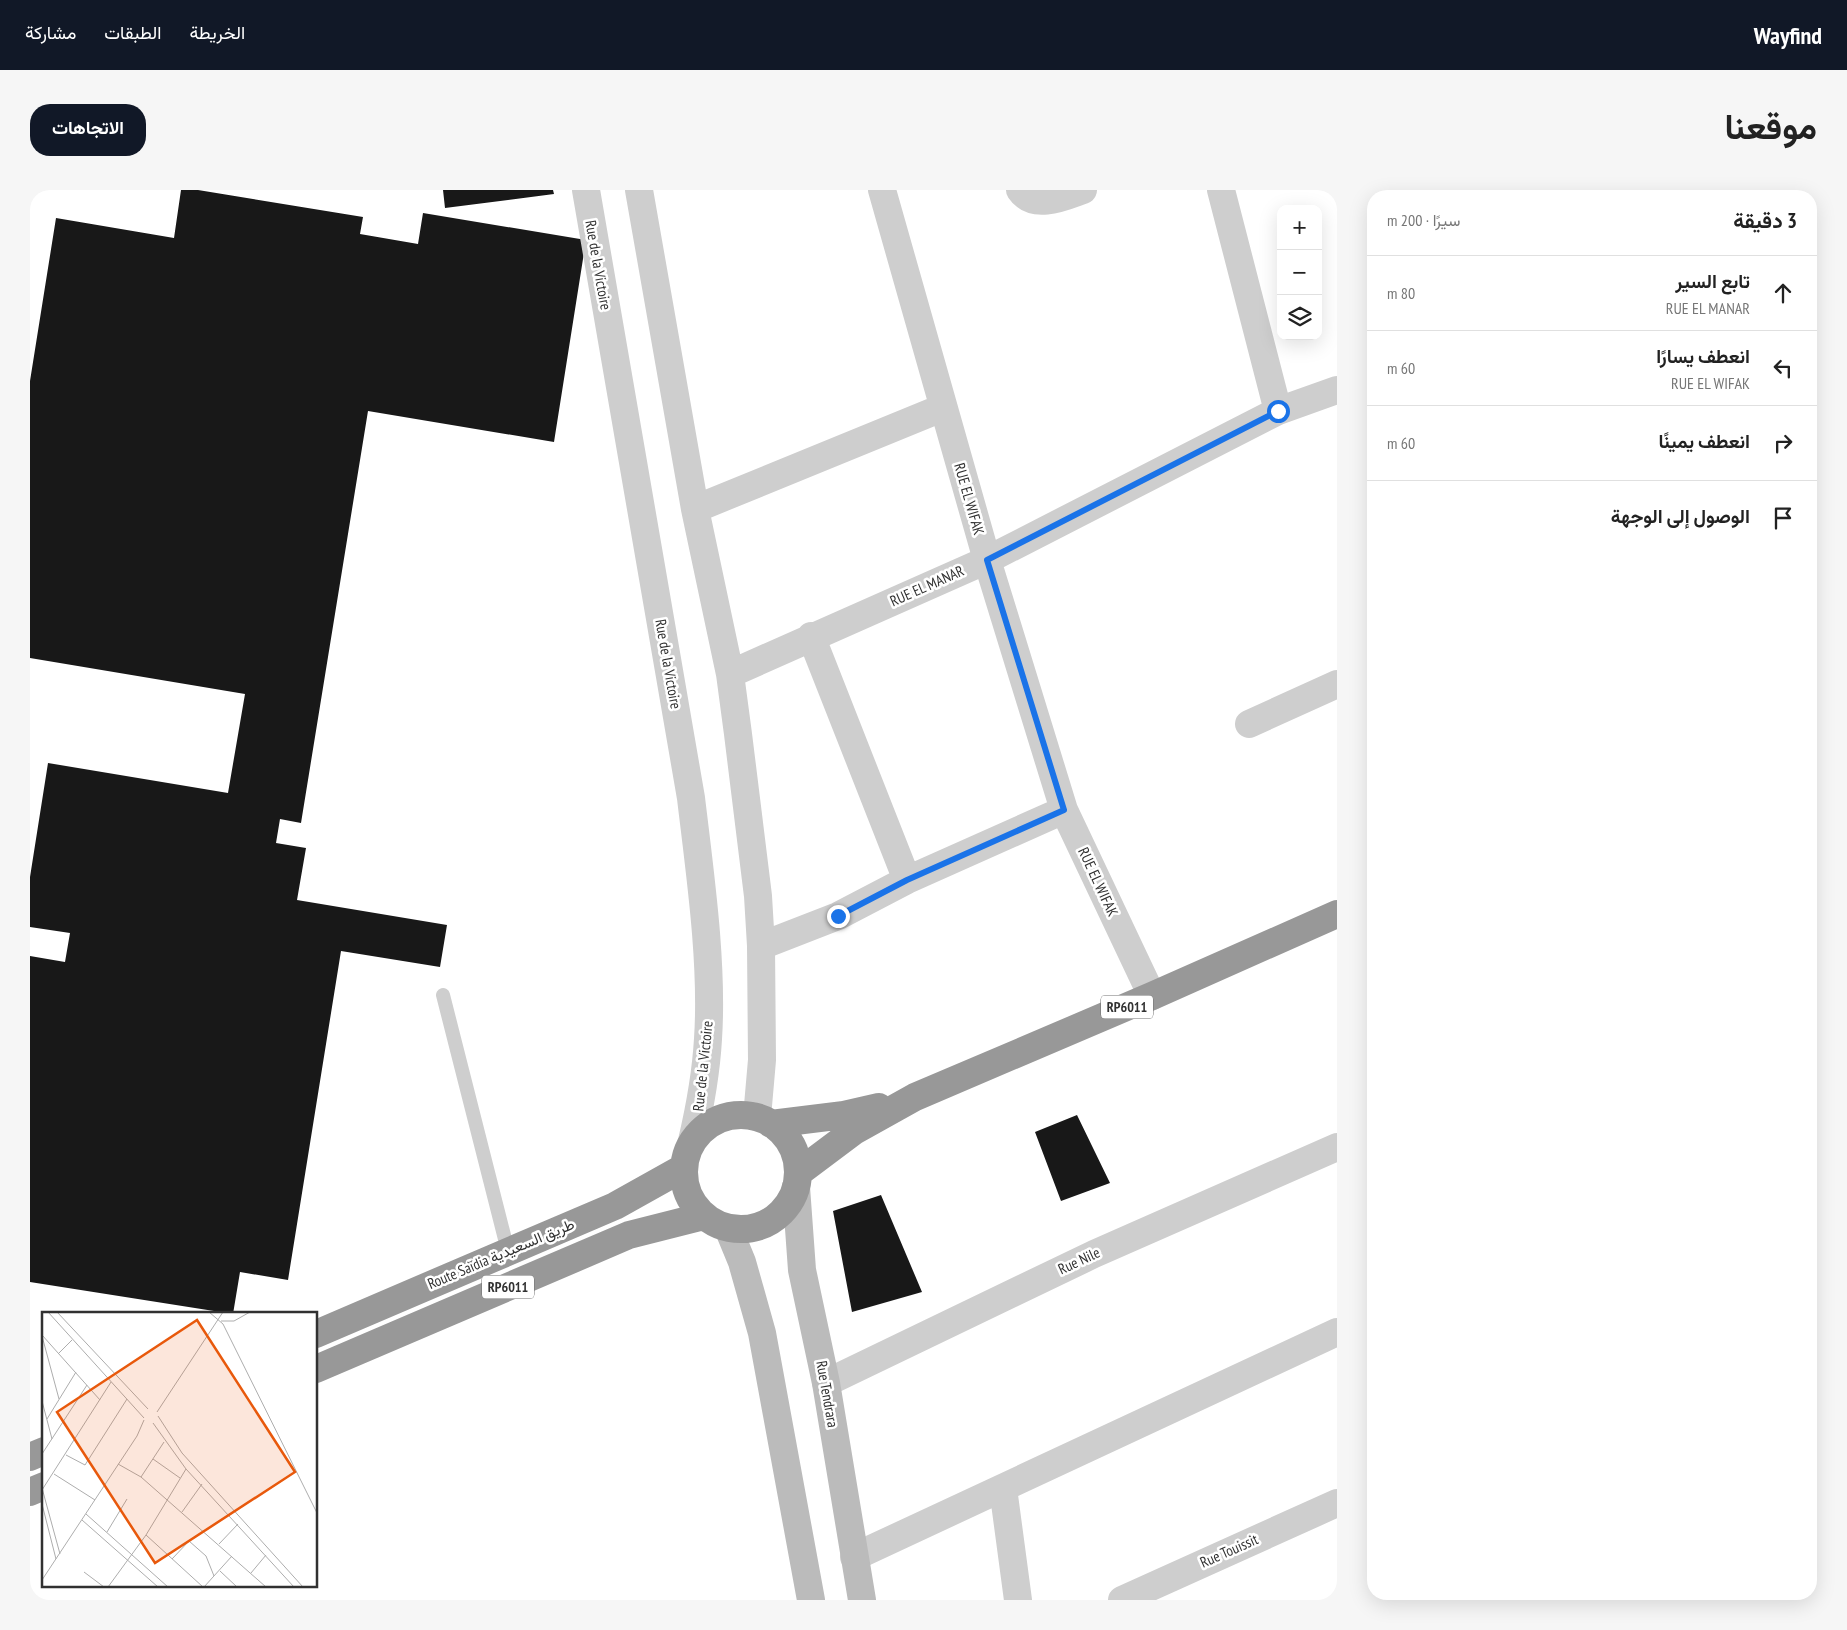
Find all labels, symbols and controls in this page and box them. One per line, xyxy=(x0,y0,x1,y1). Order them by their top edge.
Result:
text: Wayfind xyxy=(1754,20,1822,51)
text: مشاركة xyxy=(25,21,76,44)
text: الطبقات xyxy=(104,21,161,44)
text: الخريطة xyxy=(189,21,245,44)
text: موقعنا xyxy=(1724,103,1817,149)
button: الاتجاهات xyxy=(30,104,146,156)
map controls xyxy=(1277,205,1322,340)
button: + xyxy=(1277,205,1322,250)
text: 3 دقيقة xyxy=(1733,207,1797,234)
text: سيرًا · 200 m xyxy=(1387,210,1460,230)
street label: Rue de la Victoire xyxy=(581,219,616,311)
button: − xyxy=(1277,250,1322,295)
text: تابع السير xyxy=(1675,269,1750,293)
icon: ahead xyxy=(1769,279,1797,307)
text: 80 m xyxy=(1387,283,1415,303)
button: layers xyxy=(1277,295,1322,340)
text: RUE EL MANAR xyxy=(1666,298,1750,318)
text: انعطف يسارًا xyxy=(1656,344,1750,368)
icon: left xyxy=(1769,354,1797,382)
text: 60 m xyxy=(1387,358,1415,378)
text: RUE EL WIFAK xyxy=(1671,373,1750,393)
route start xyxy=(1267,400,1290,423)
text: انعطف يمينًا xyxy=(1659,429,1750,453)
icon: right xyxy=(1769,429,1797,457)
text: 60 m xyxy=(1387,433,1415,453)
street label: RUE EL WIFAK xyxy=(950,461,989,538)
text: الوصول إلى الوجهة xyxy=(1611,504,1750,528)
icon: arrive xyxy=(1769,504,1797,532)
street label: RUE EL MANAR xyxy=(887,561,967,610)
street label: Rue de la Victoire xyxy=(651,618,686,710)
street label: RUE EL WIFAK xyxy=(1074,844,1123,920)
route end xyxy=(827,905,850,928)
road number: RP6011 xyxy=(1101,996,1153,1019)
street label: Rue de la Victoire xyxy=(688,1020,717,1112)
street label: Route Saïdia طريق السعيدية xyxy=(425,1214,578,1294)
street label: Rue Nile xyxy=(1055,1243,1103,1278)
road number: RP6011 xyxy=(482,1276,534,1298)
inset map xyxy=(42,1312,318,1588)
street label: Rue Tendrara xyxy=(812,1359,843,1429)
street label: Rue Touissit xyxy=(1197,1529,1261,1572)

